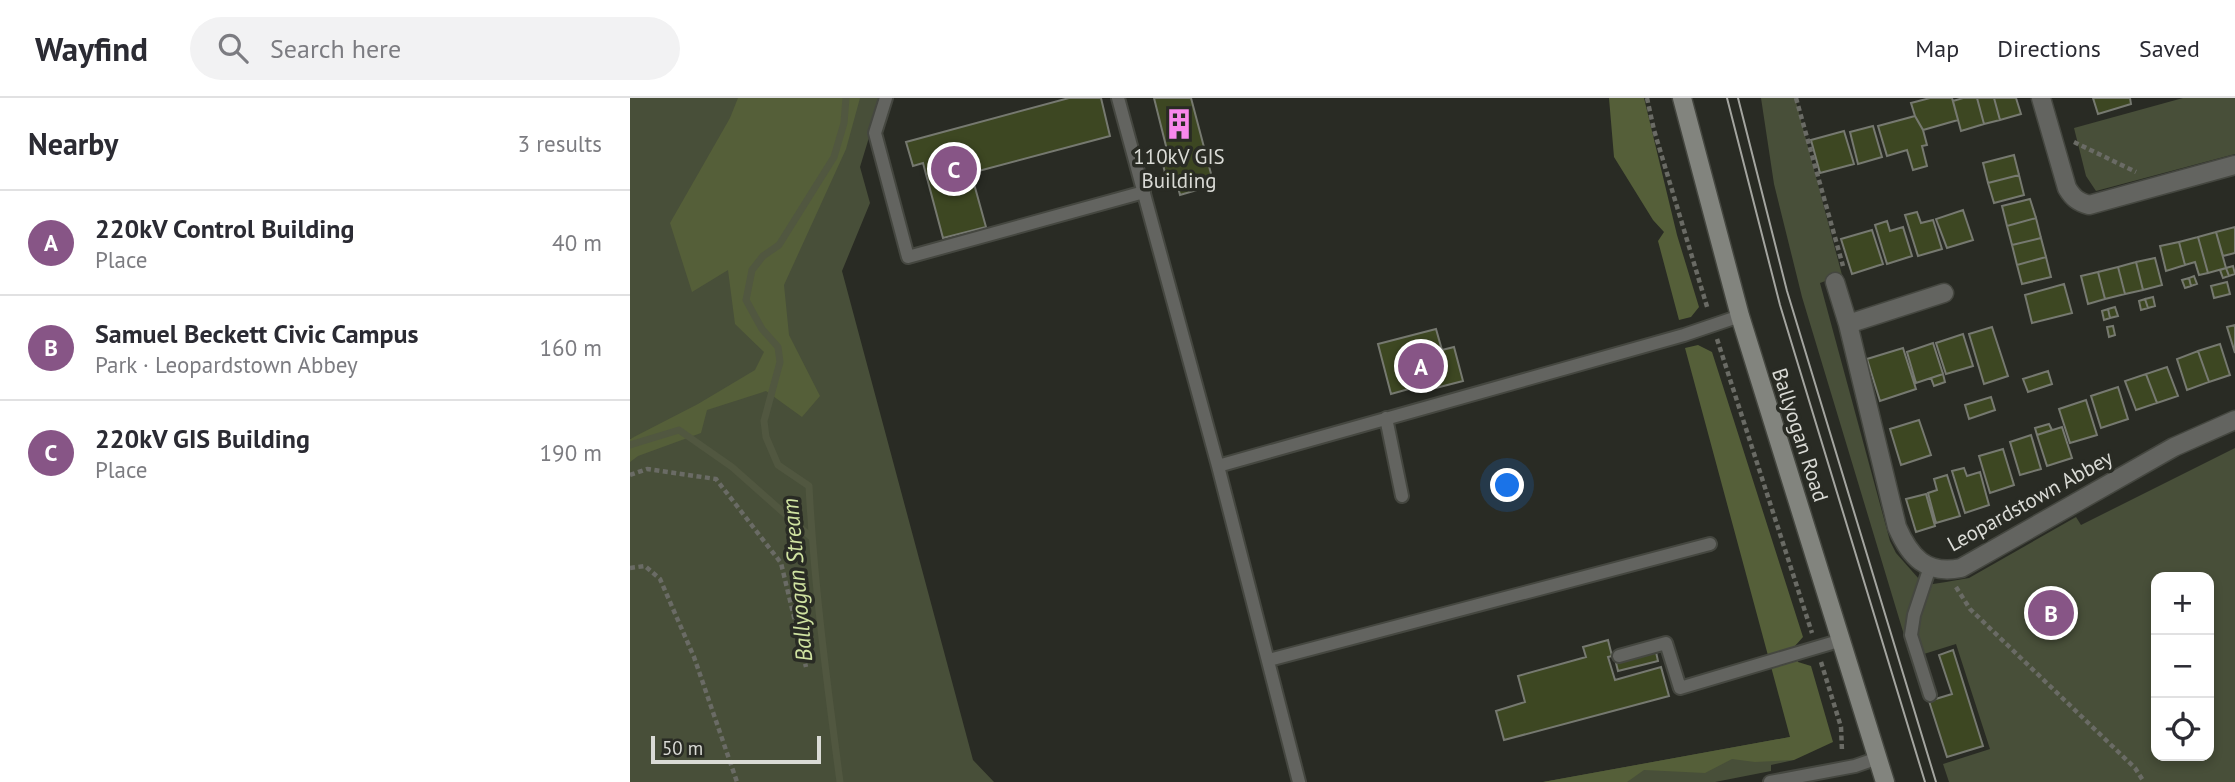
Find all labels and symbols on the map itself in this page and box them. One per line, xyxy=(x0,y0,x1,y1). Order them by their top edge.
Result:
building icon: 110kV GIS Building xyxy=(1162,107,1196,141)
pin: C xyxy=(931,143,977,195)
place label: 110kV GIS Building xyxy=(1133,143,1225,194)
pin: A xyxy=(1398,340,1444,392)
street label: Ballyogan Road xyxy=(1766,365,1835,505)
street label: Leopardstown Abbey xyxy=(1942,444,2117,557)
your location xyxy=(1490,468,1524,502)
water label: Ballyogan Stream xyxy=(775,497,818,663)
pin: B xyxy=(2028,587,2074,639)
scale bar xyxy=(651,733,821,765)

